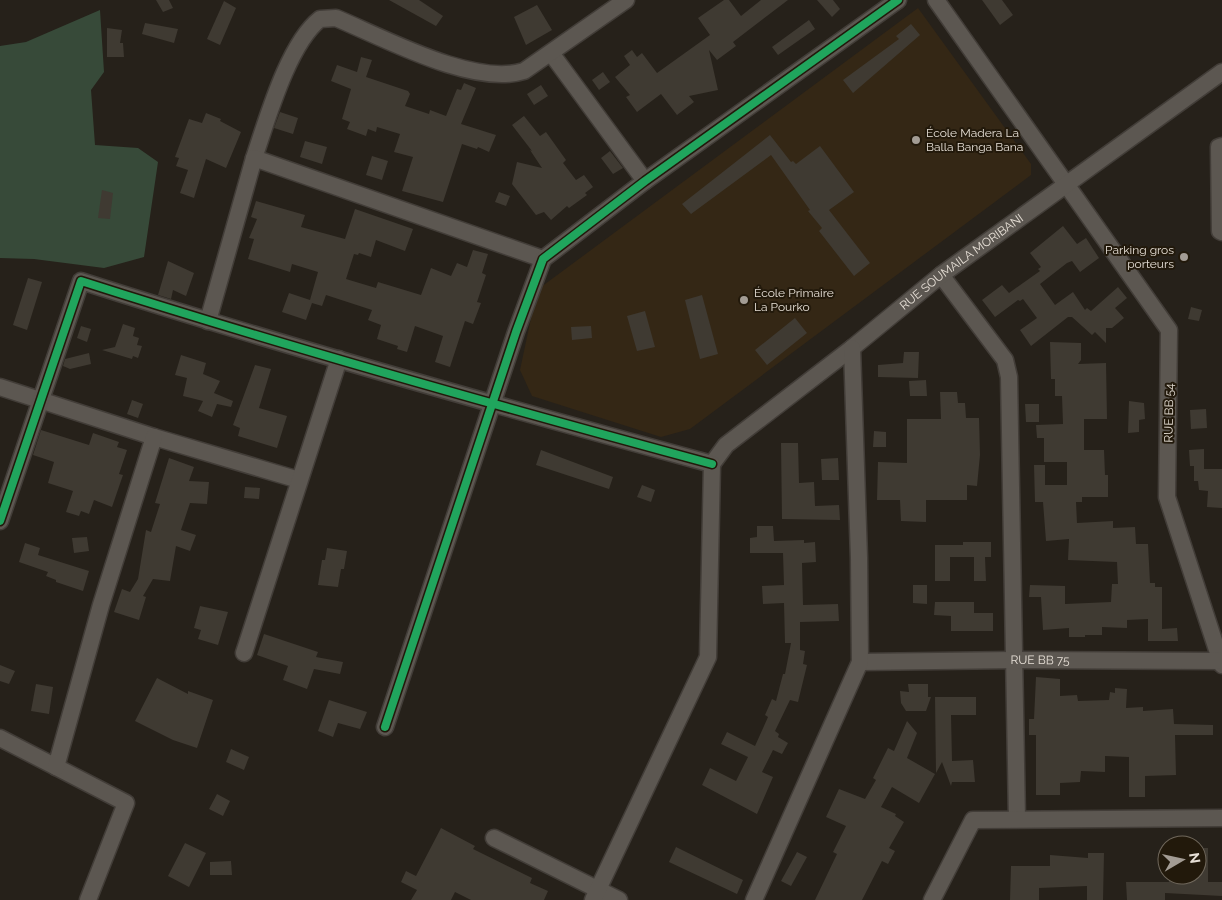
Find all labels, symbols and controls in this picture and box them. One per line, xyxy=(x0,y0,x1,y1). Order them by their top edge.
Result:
place label: École Madera La Balla Banga Bana xyxy=(926,126,1023,154)
marker: École Madera La Balla Banga Bana xyxy=(910,134,922,146)
street label: RUE SOUMAILA MORIBANI xyxy=(897,211,1026,313)
place label: Parking gros porteurs xyxy=(1105,243,1174,271)
marker: Parking gros porteurs xyxy=(1178,251,1190,263)
place label: École Primaire La Pourko xyxy=(754,286,834,314)
marker: École Primaire La Pourko xyxy=(738,294,750,306)
street label: RUE BB 54 xyxy=(1161,383,1177,443)
street label: RUE BB 75 xyxy=(1010,653,1070,667)
north arrow xyxy=(1157,835,1207,885)
text: N xyxy=(1186,851,1204,864)

